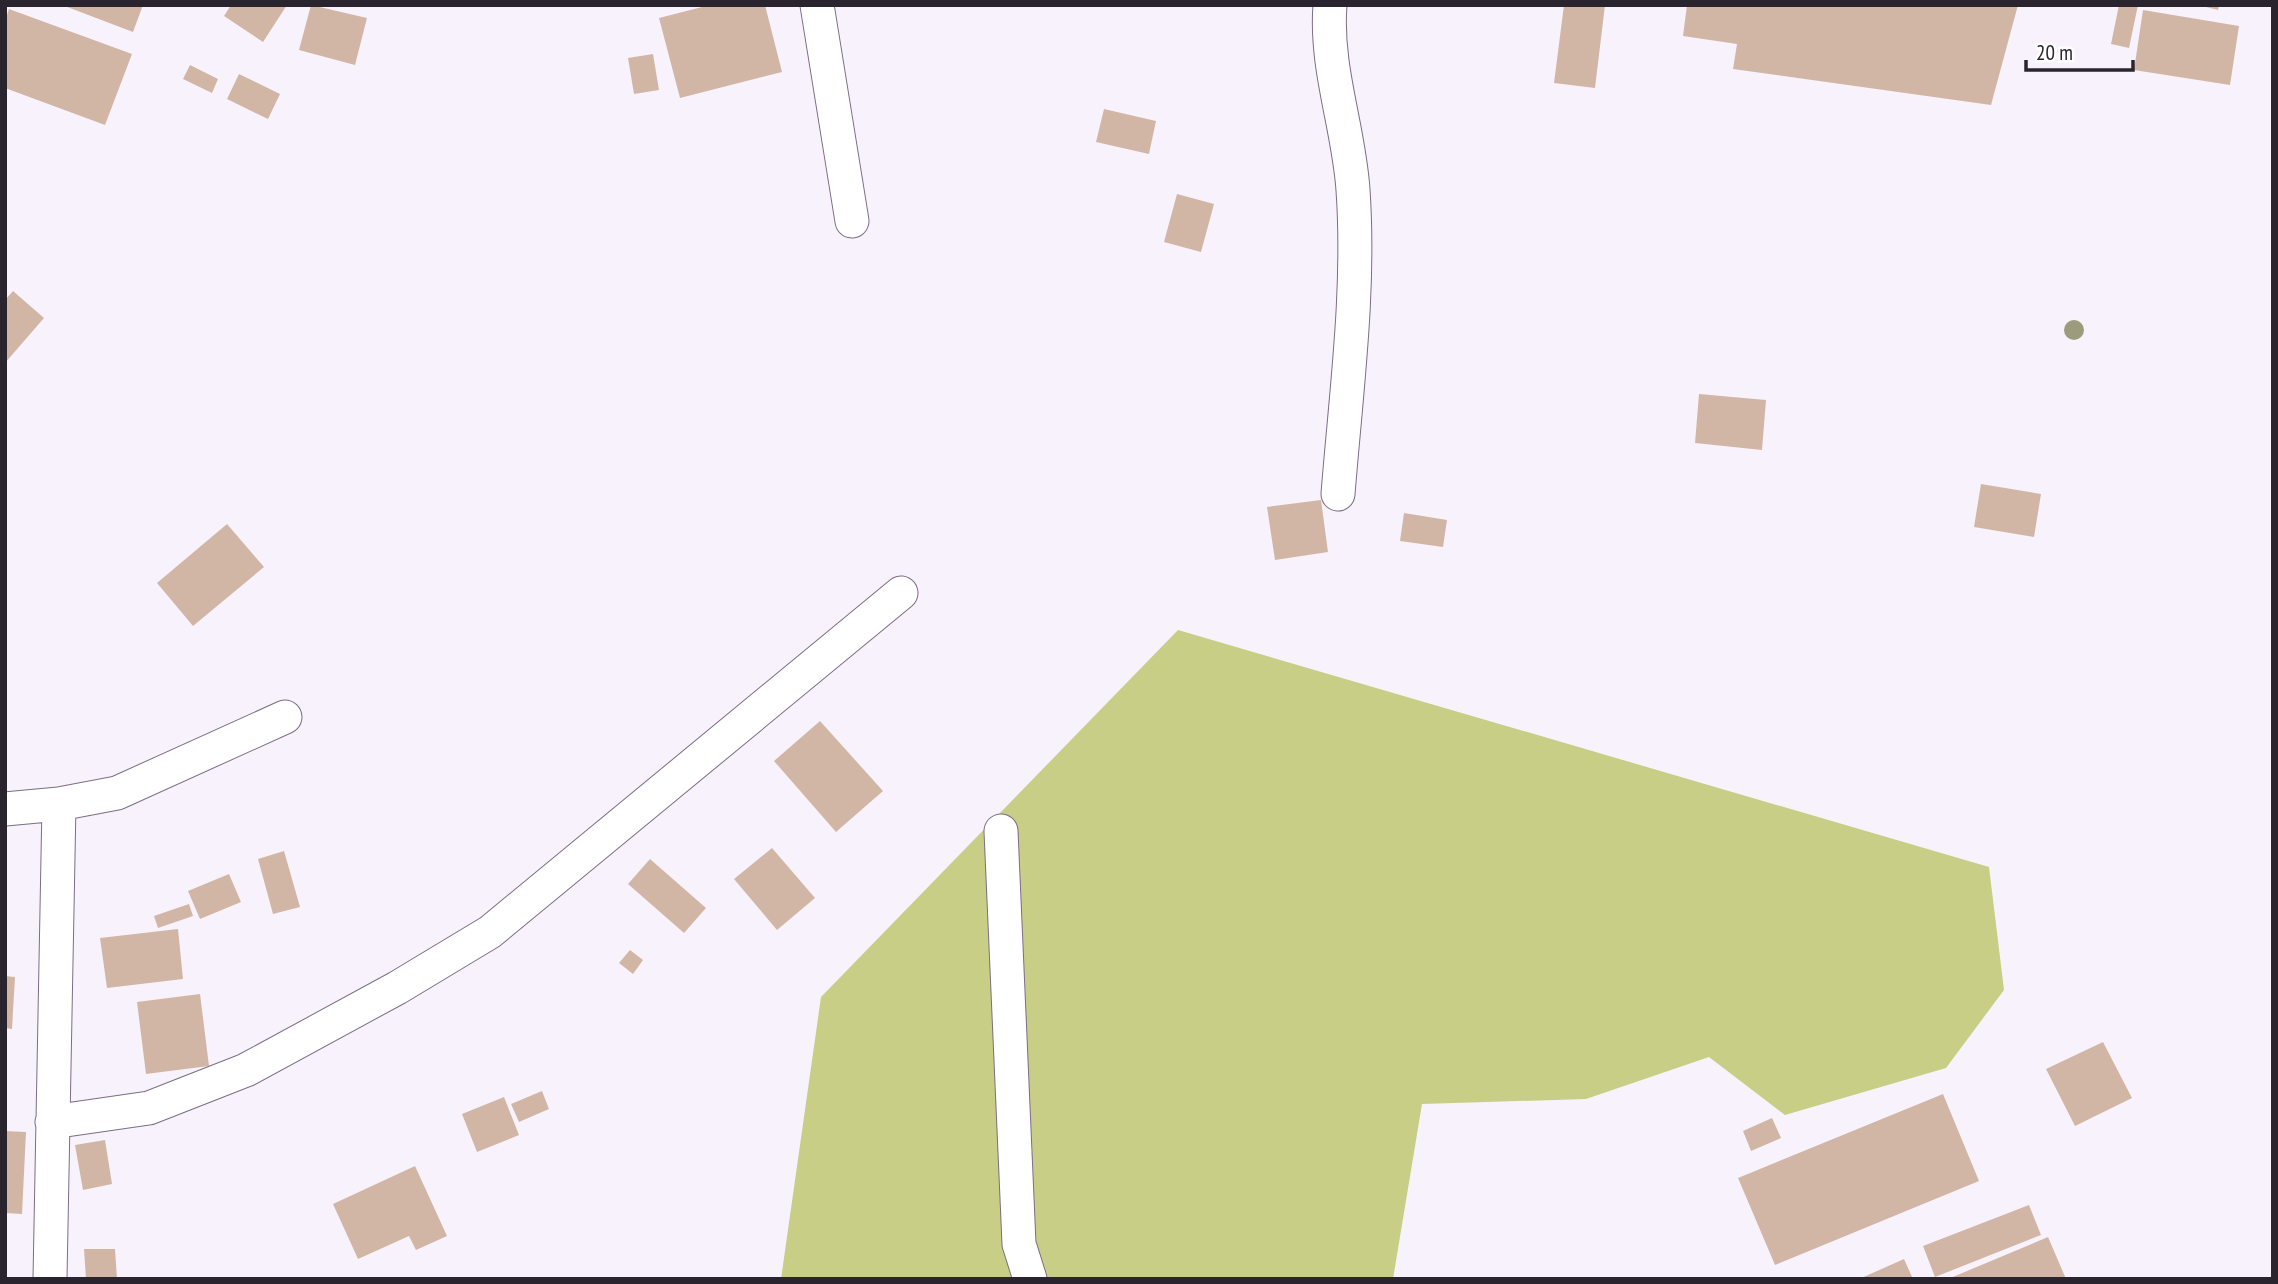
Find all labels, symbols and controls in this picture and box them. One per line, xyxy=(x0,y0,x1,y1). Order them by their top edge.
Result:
scale bar xyxy=(2026,28,2133,72)
text: 20 m xyxy=(2036,39,2073,66)

